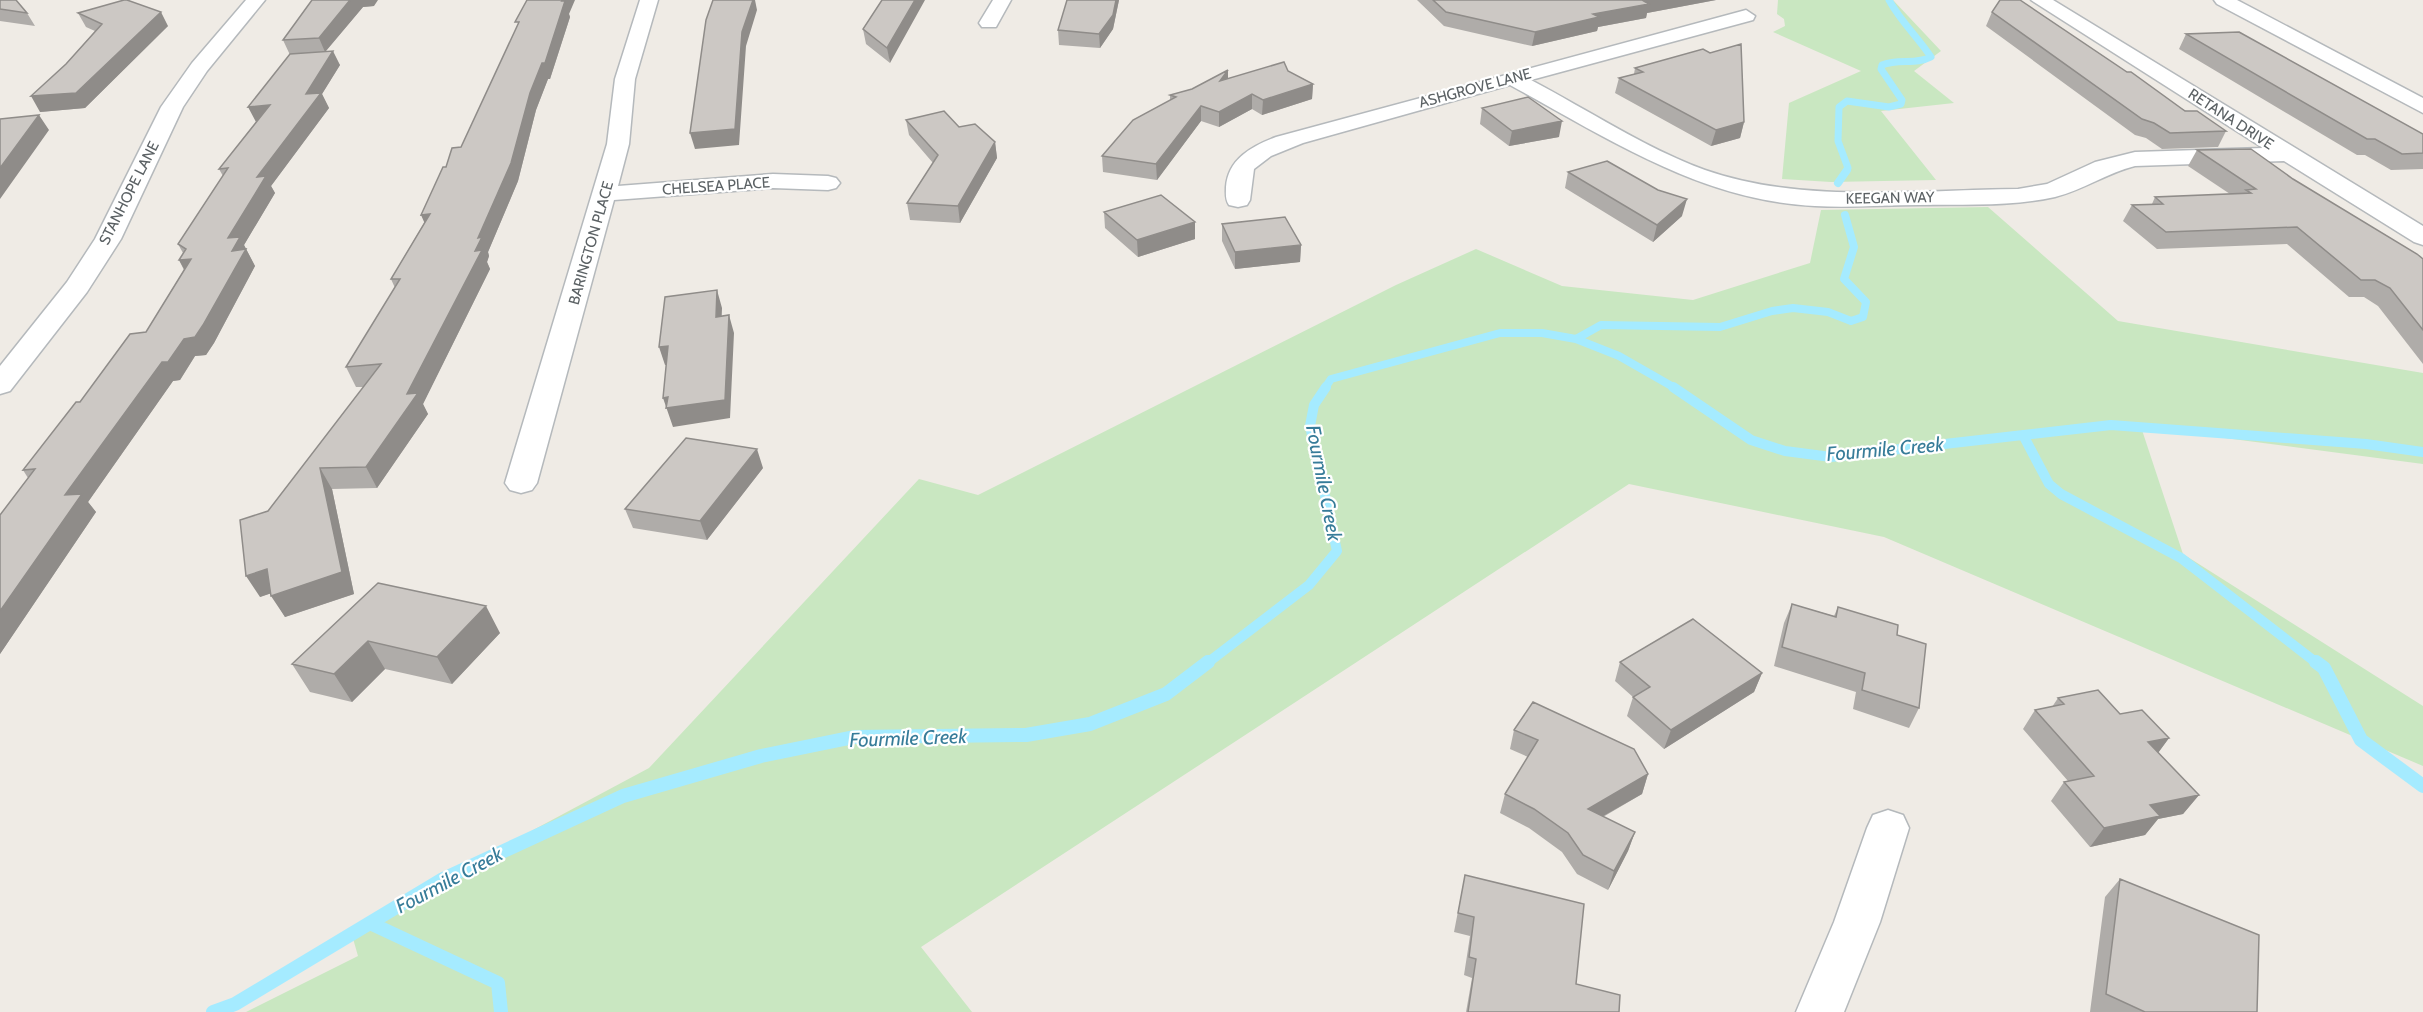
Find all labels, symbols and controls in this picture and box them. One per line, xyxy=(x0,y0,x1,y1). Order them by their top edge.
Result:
street label: ASHGROVE LANE xyxy=(1417,64,1533,112)
street label: RETANA DRIVE xyxy=(2185,85,2277,153)
street label: STANHOPE LANE xyxy=(95,138,163,248)
street label: CHELSEA PLACE xyxy=(661,173,771,199)
street label: BARINGTON PLACE xyxy=(565,179,617,307)
street label: KEEGAN WAY xyxy=(1846,188,1935,208)
water label: Fourmile Creek xyxy=(1301,423,1347,544)
water label: Fourmile Creek xyxy=(1825,432,1946,466)
water label: Fourmile Creek xyxy=(849,724,969,752)
water label: Fourmile Creek xyxy=(391,841,508,918)

